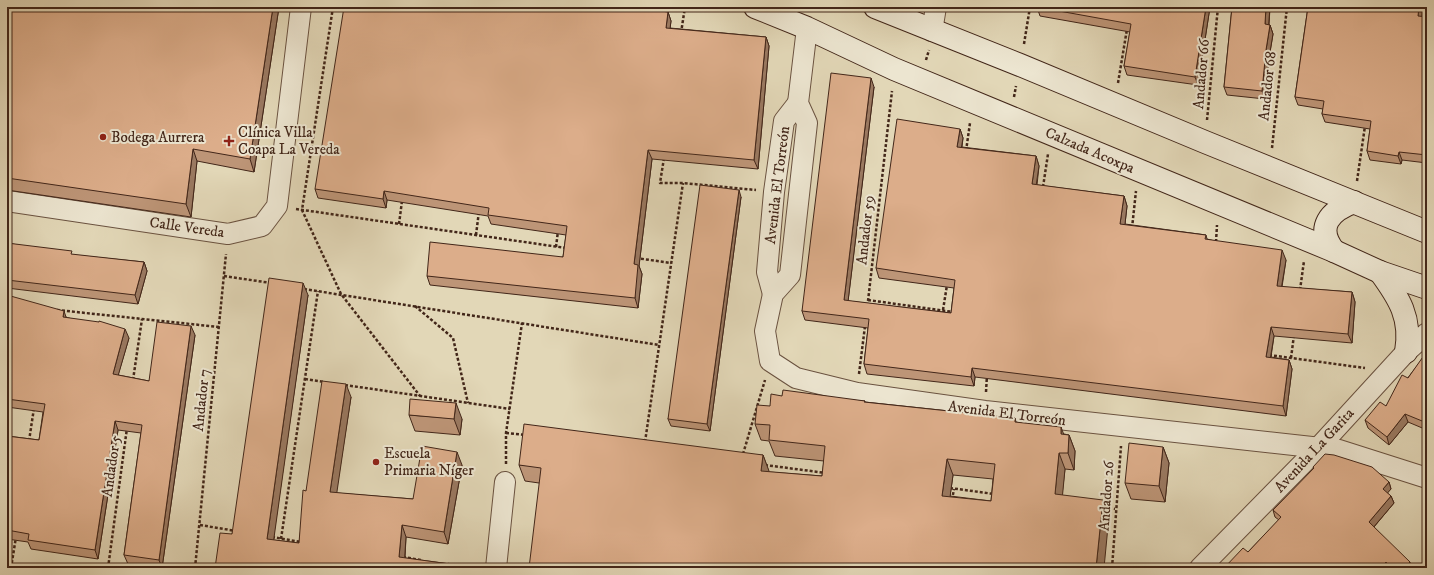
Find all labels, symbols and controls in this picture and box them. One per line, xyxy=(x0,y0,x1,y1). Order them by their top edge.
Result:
street label: Andador 66 xyxy=(1189,37,1214,110)
street label: Andador 68 xyxy=(1254,50,1281,122)
place label: Clínica Villa Coapa La Vereda xyxy=(238,123,340,159)
street label: Calzada Acoxpa xyxy=(1042,123,1138,178)
street label: Avenida El Torreón xyxy=(761,125,794,245)
place label: Bodega Aurrera xyxy=(111,128,205,147)
marker: Bodega Aurrera xyxy=(98,132,108,142)
marker: Clínica Villa Coapa La Vereda xyxy=(223,135,235,147)
street label: Andador 59 xyxy=(852,194,879,266)
street label: Calle Vereda xyxy=(148,213,226,242)
street label: Andador 7 xyxy=(189,368,214,432)
street label: Avenida El Torreón xyxy=(947,397,1067,430)
street label: Avenida La Garita xyxy=(1270,404,1359,497)
street label: Andador 5 xyxy=(98,433,125,498)
place label: Escuela Primaria Níger xyxy=(384,444,474,480)
marker: Escuela Primaria Níger xyxy=(371,457,381,467)
street label: Andador 26 xyxy=(1095,459,1118,532)

